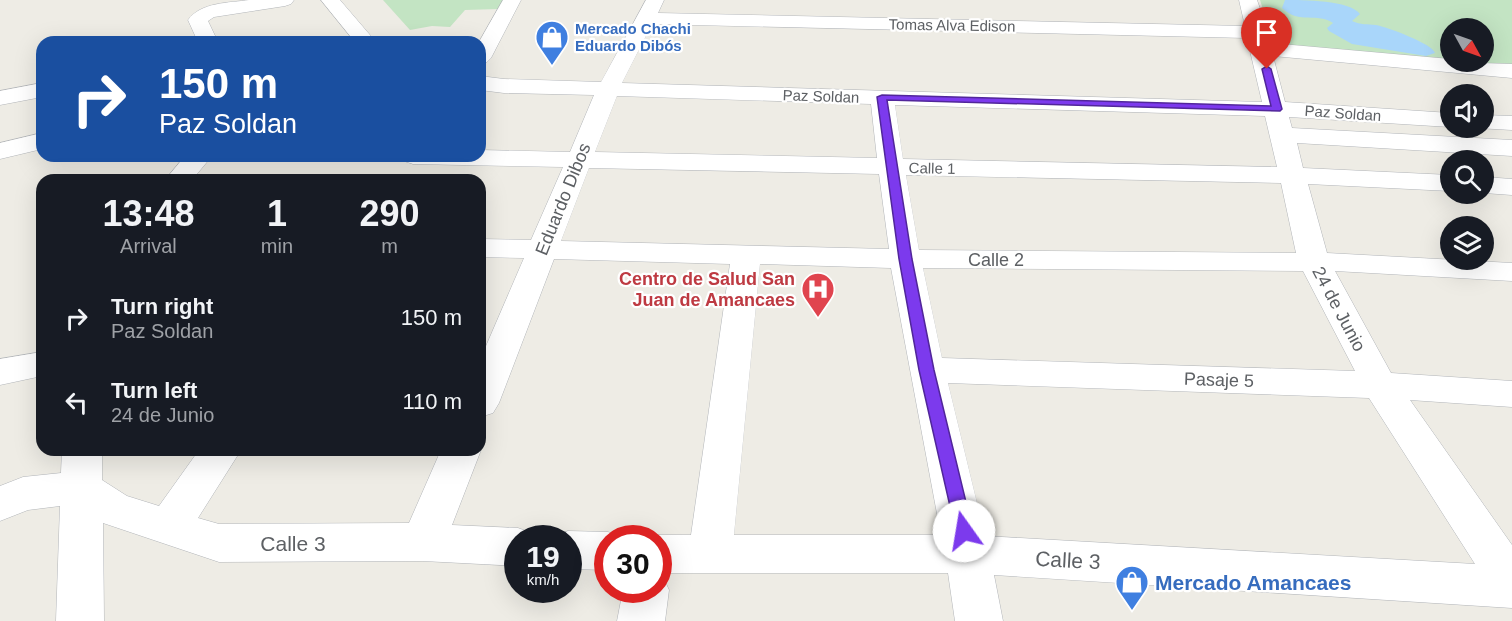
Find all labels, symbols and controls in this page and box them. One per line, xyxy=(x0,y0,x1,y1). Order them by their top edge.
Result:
pin xyxy=(1241,7,1292,69)
street label: Tomas Alva Edison xyxy=(888,15,1016,35)
icon: arrive xyxy=(1250,16,1283,49)
north arrow xyxy=(1440,18,1494,72)
map controls xyxy=(1440,18,1494,270)
shop icon: Mercado Chachi Eduardo Dibós xyxy=(534,19,570,66)
place label: Mercado Chachi Eduardo Dibós xyxy=(575,20,691,54)
icon: right xyxy=(60,60,138,138)
text: 150 m xyxy=(159,60,278,107)
button: sound xyxy=(1440,84,1494,138)
street label: Paz Soldan xyxy=(782,86,860,106)
street label: Paz Soldan xyxy=(1304,102,1382,124)
text: Paz Soldan xyxy=(159,109,297,139)
street label: Eduardo Dibos xyxy=(531,140,595,258)
button: search xyxy=(1440,150,1494,204)
street label: Calle 1 xyxy=(909,159,955,177)
text: 13:48 xyxy=(102,193,194,234)
text: 1 xyxy=(267,193,287,234)
text: 290 xyxy=(359,193,420,234)
button: layers xyxy=(1440,216,1494,270)
text: Arrival xyxy=(120,235,177,257)
text: min xyxy=(261,235,293,257)
text: m xyxy=(381,235,398,257)
street label: Calle 2 xyxy=(968,250,1024,270)
street label: 24 de Junio xyxy=(1308,263,1370,355)
place label: Centro de Salud San Juan de Amancaes xyxy=(619,269,795,310)
hospital icon: Centro de Salud San Juan de Amancaes xyxy=(800,271,836,318)
text: Turn right xyxy=(111,294,213,319)
icon: right xyxy=(60,302,93,335)
text: 150 m xyxy=(401,305,462,330)
text: Paz Soldan xyxy=(111,320,213,342)
street label: Pasaje 5 xyxy=(1184,369,1254,391)
text: Turn left xyxy=(111,378,197,403)
icon: left xyxy=(60,386,93,419)
text: 110 m xyxy=(402,389,462,414)
text: 24 de Junio xyxy=(111,404,214,426)
position arrow xyxy=(932,499,996,563)
speed limit sign: 30 xyxy=(594,525,672,603)
street label: Calle 3 xyxy=(260,532,326,555)
text: 19 xyxy=(526,540,560,573)
street label: Calle 3 xyxy=(1035,547,1101,573)
shop icon: Mercado Amancaes xyxy=(1114,564,1150,611)
text: km/h xyxy=(527,571,559,588)
place label: Mercado Amancaes xyxy=(1155,571,1351,594)

